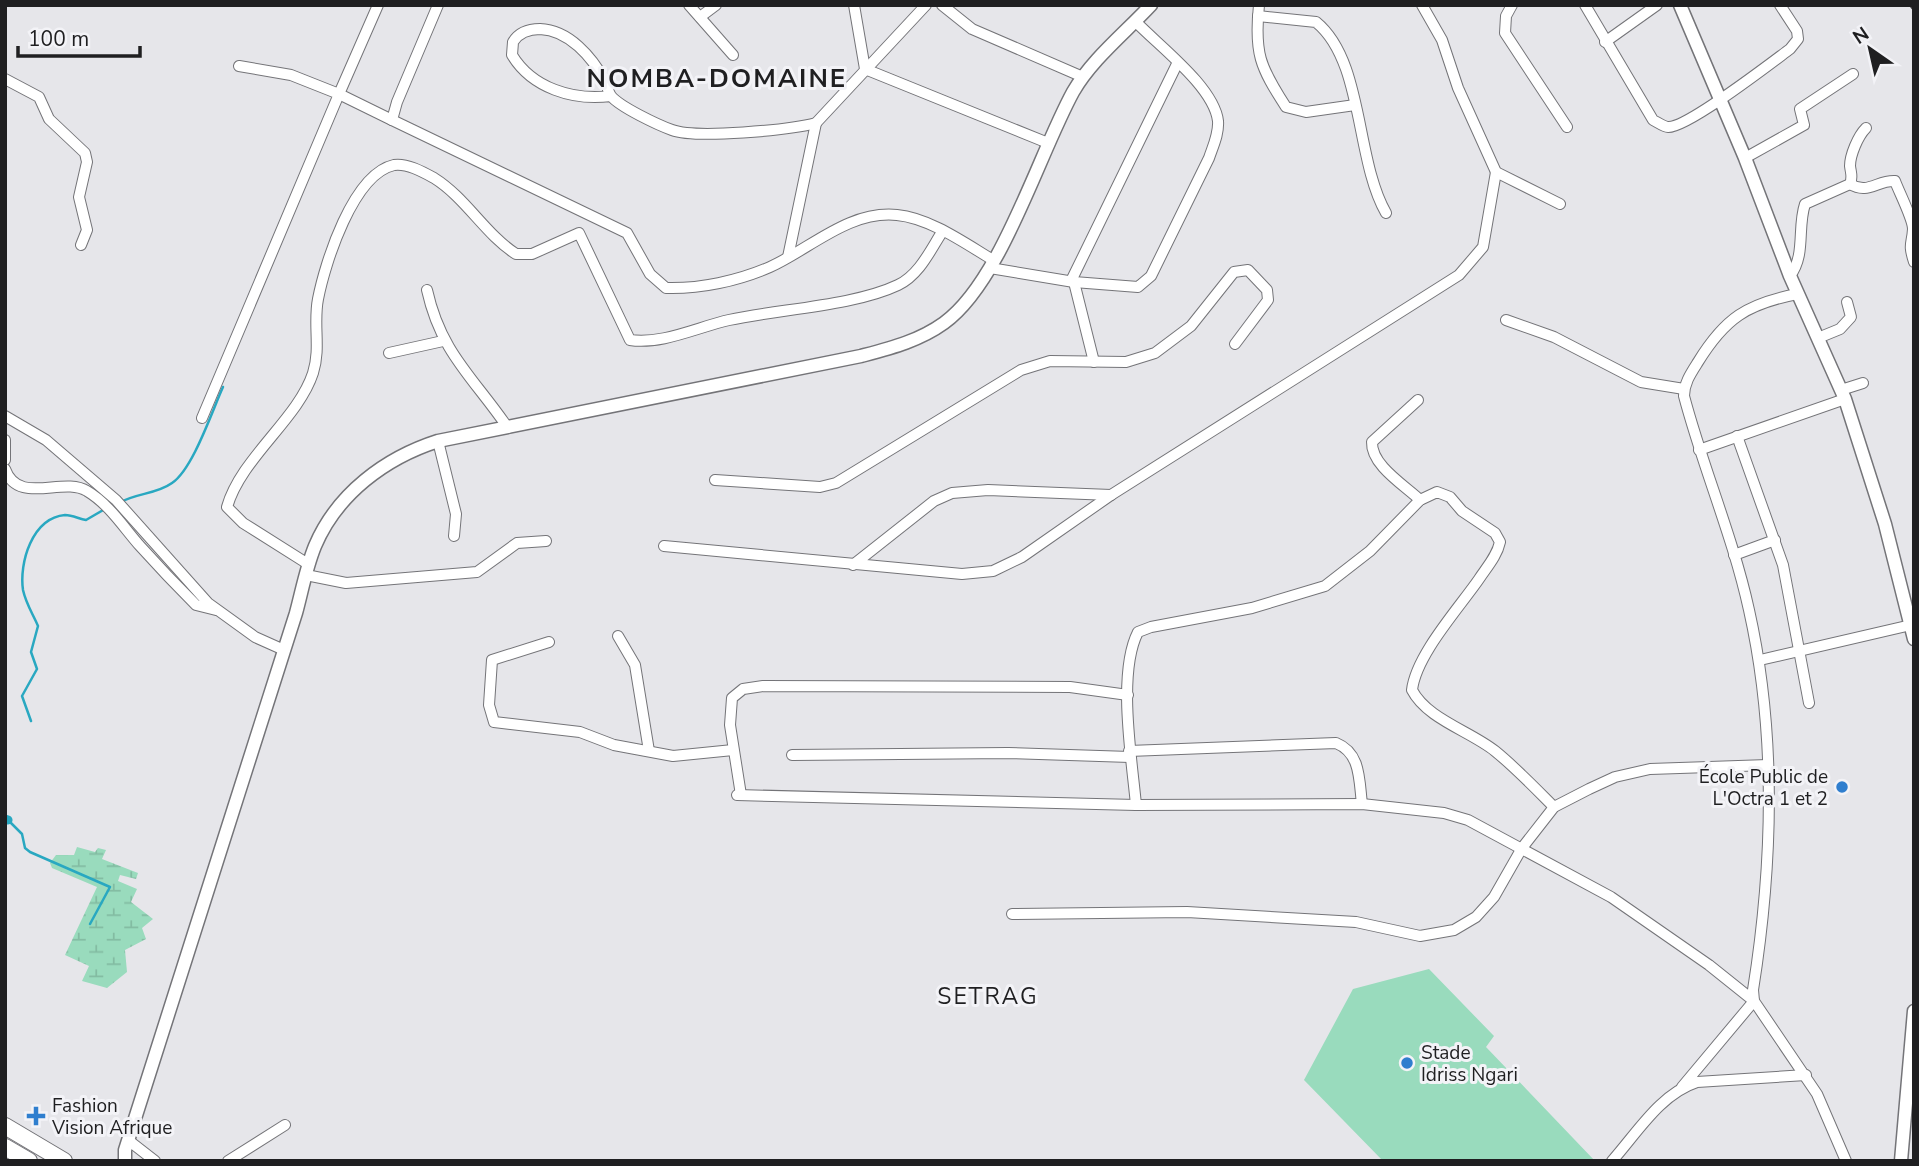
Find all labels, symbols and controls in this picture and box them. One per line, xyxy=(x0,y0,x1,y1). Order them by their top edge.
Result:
scale bar xyxy=(18,14,140,58)
north arrow xyxy=(1835,14,1905,84)
text: N xyxy=(1848,21,1874,50)
text: 100 m xyxy=(28,25,89,53)
district label: NOMBA-DOMAINE xyxy=(587,61,847,96)
place label: École Public de L'Octra 1 et 2 xyxy=(1699,764,1828,812)
marker: École Public de L'Octra 1 et 2 xyxy=(1834,779,1850,795)
district label: SETRAG xyxy=(937,981,1039,1012)
place label: Stade Idriss Ngari xyxy=(1421,1040,1518,1088)
marker: Stade Idriss Ngari xyxy=(1399,1055,1415,1071)
place label: Fashion Vision Afrique xyxy=(51,1093,172,1141)
marker: Fashion Vision Afrique xyxy=(26,1106,46,1126)

